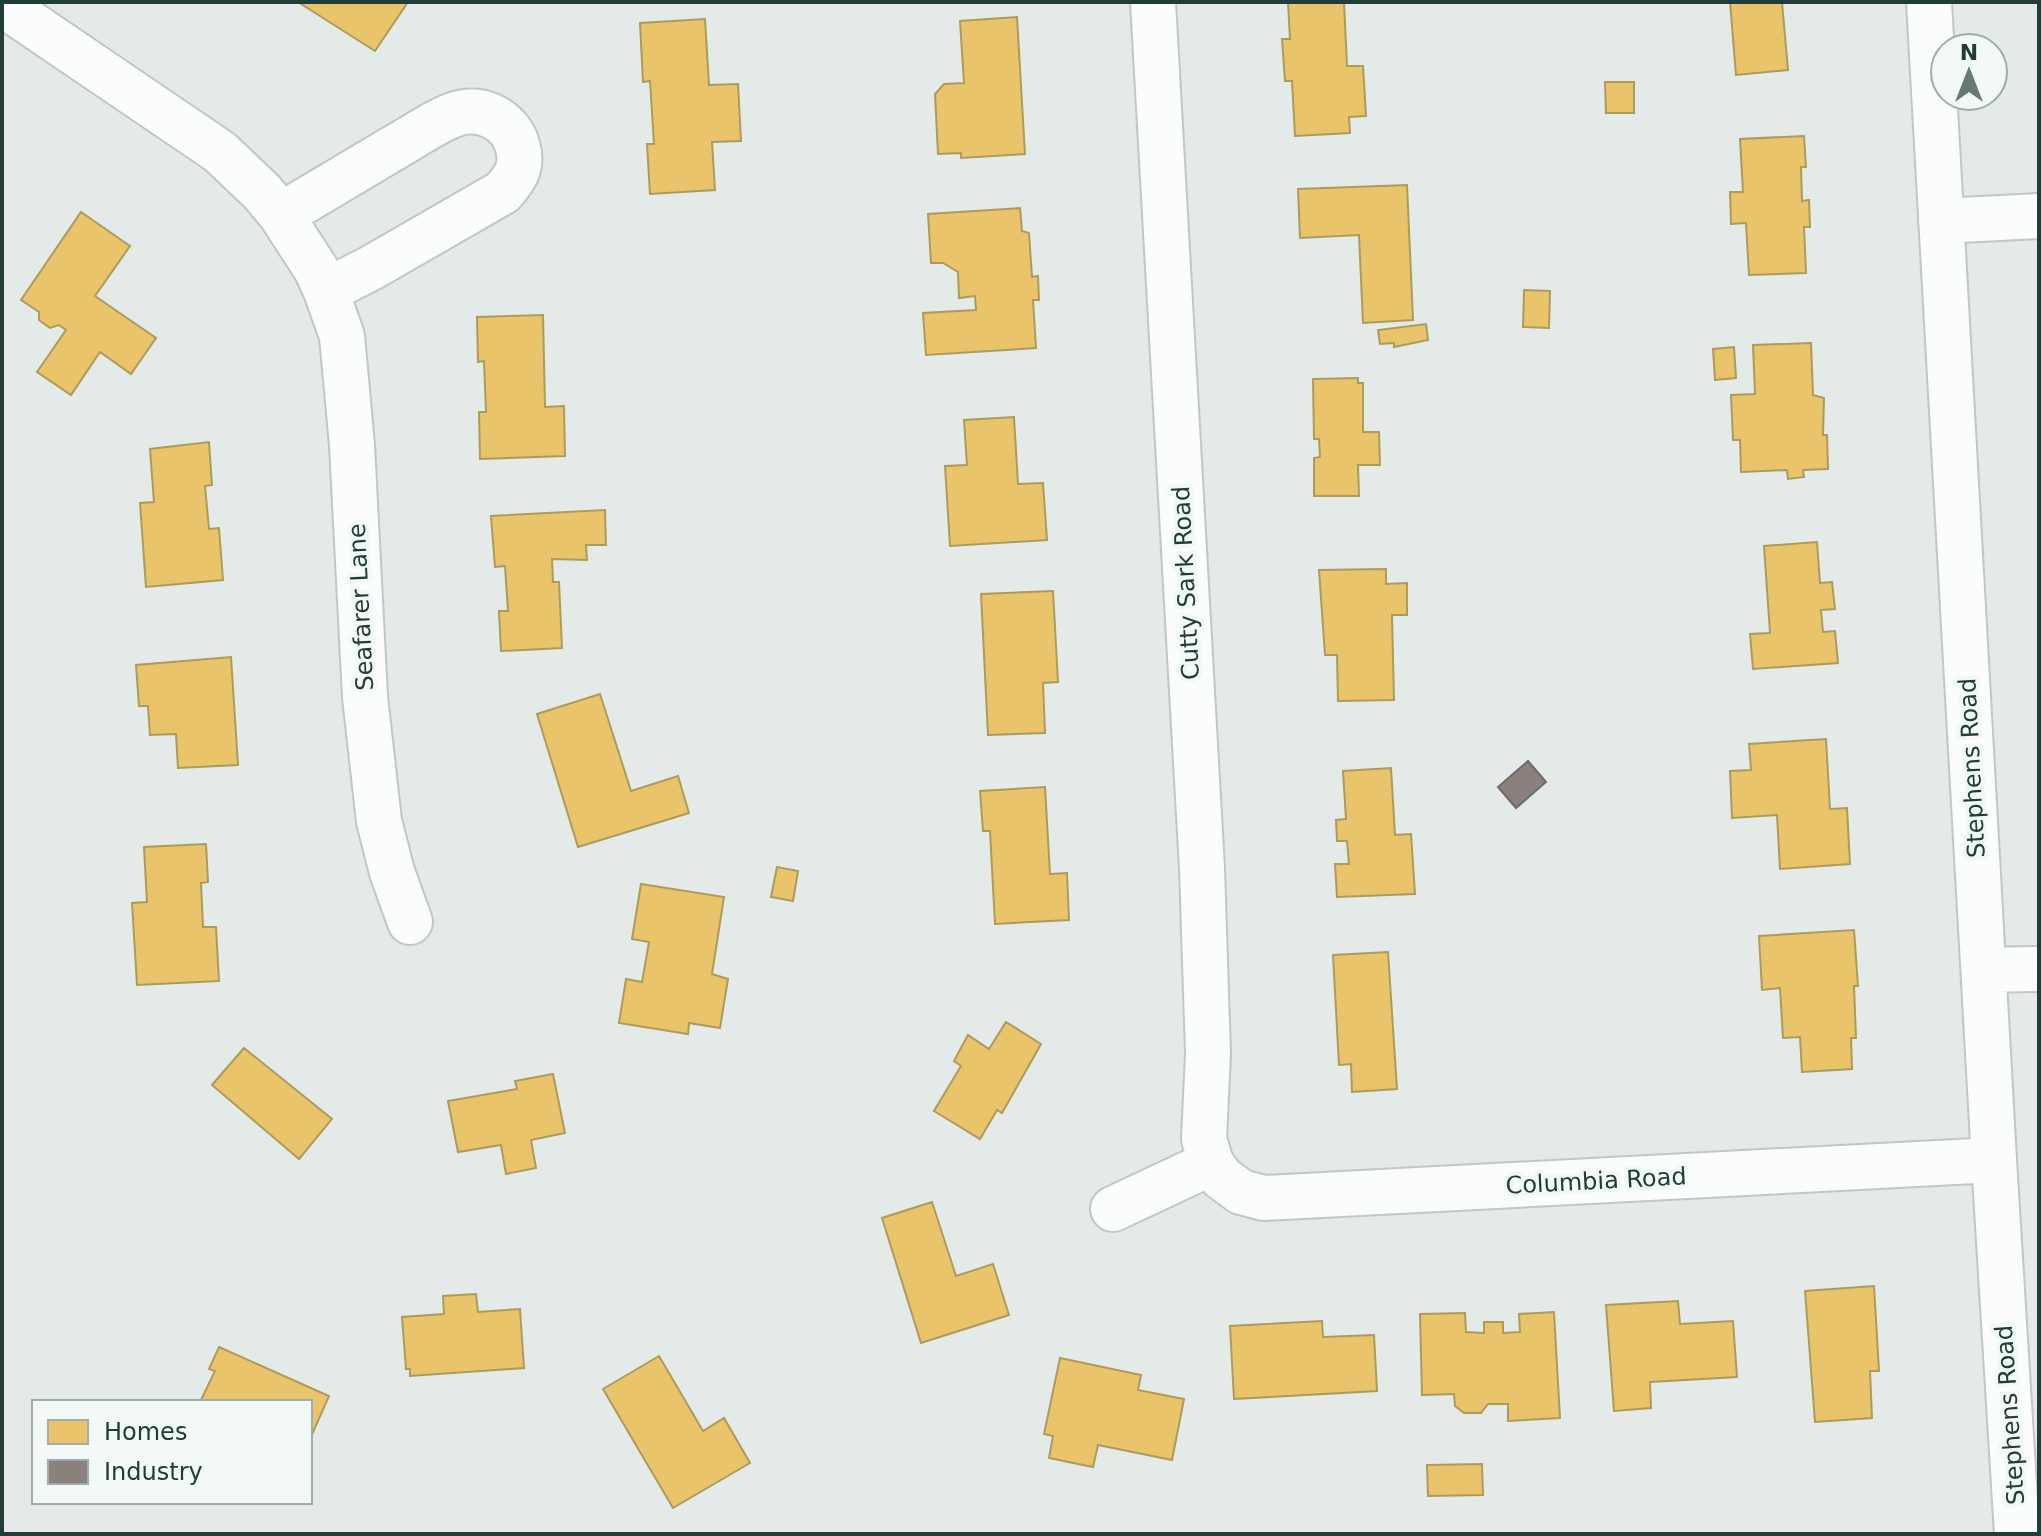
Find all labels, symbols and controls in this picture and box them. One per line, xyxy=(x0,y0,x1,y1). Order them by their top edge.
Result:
north arrow xyxy=(1929,32,2009,112)
text: N xyxy=(1960,40,1978,65)
street label: Cutty Sark Road xyxy=(1167,485,1205,681)
street label: Seafarer Lane xyxy=(343,523,379,691)
street label: Stephens Road xyxy=(1953,677,1991,859)
street label: Columbia Road xyxy=(1505,1162,1687,1200)
street label: Stephens Road xyxy=(1990,1324,2030,1506)
legend xyxy=(32,1400,312,1504)
text: Homes xyxy=(104,1418,187,1446)
text: Industry xyxy=(104,1458,203,1486)

